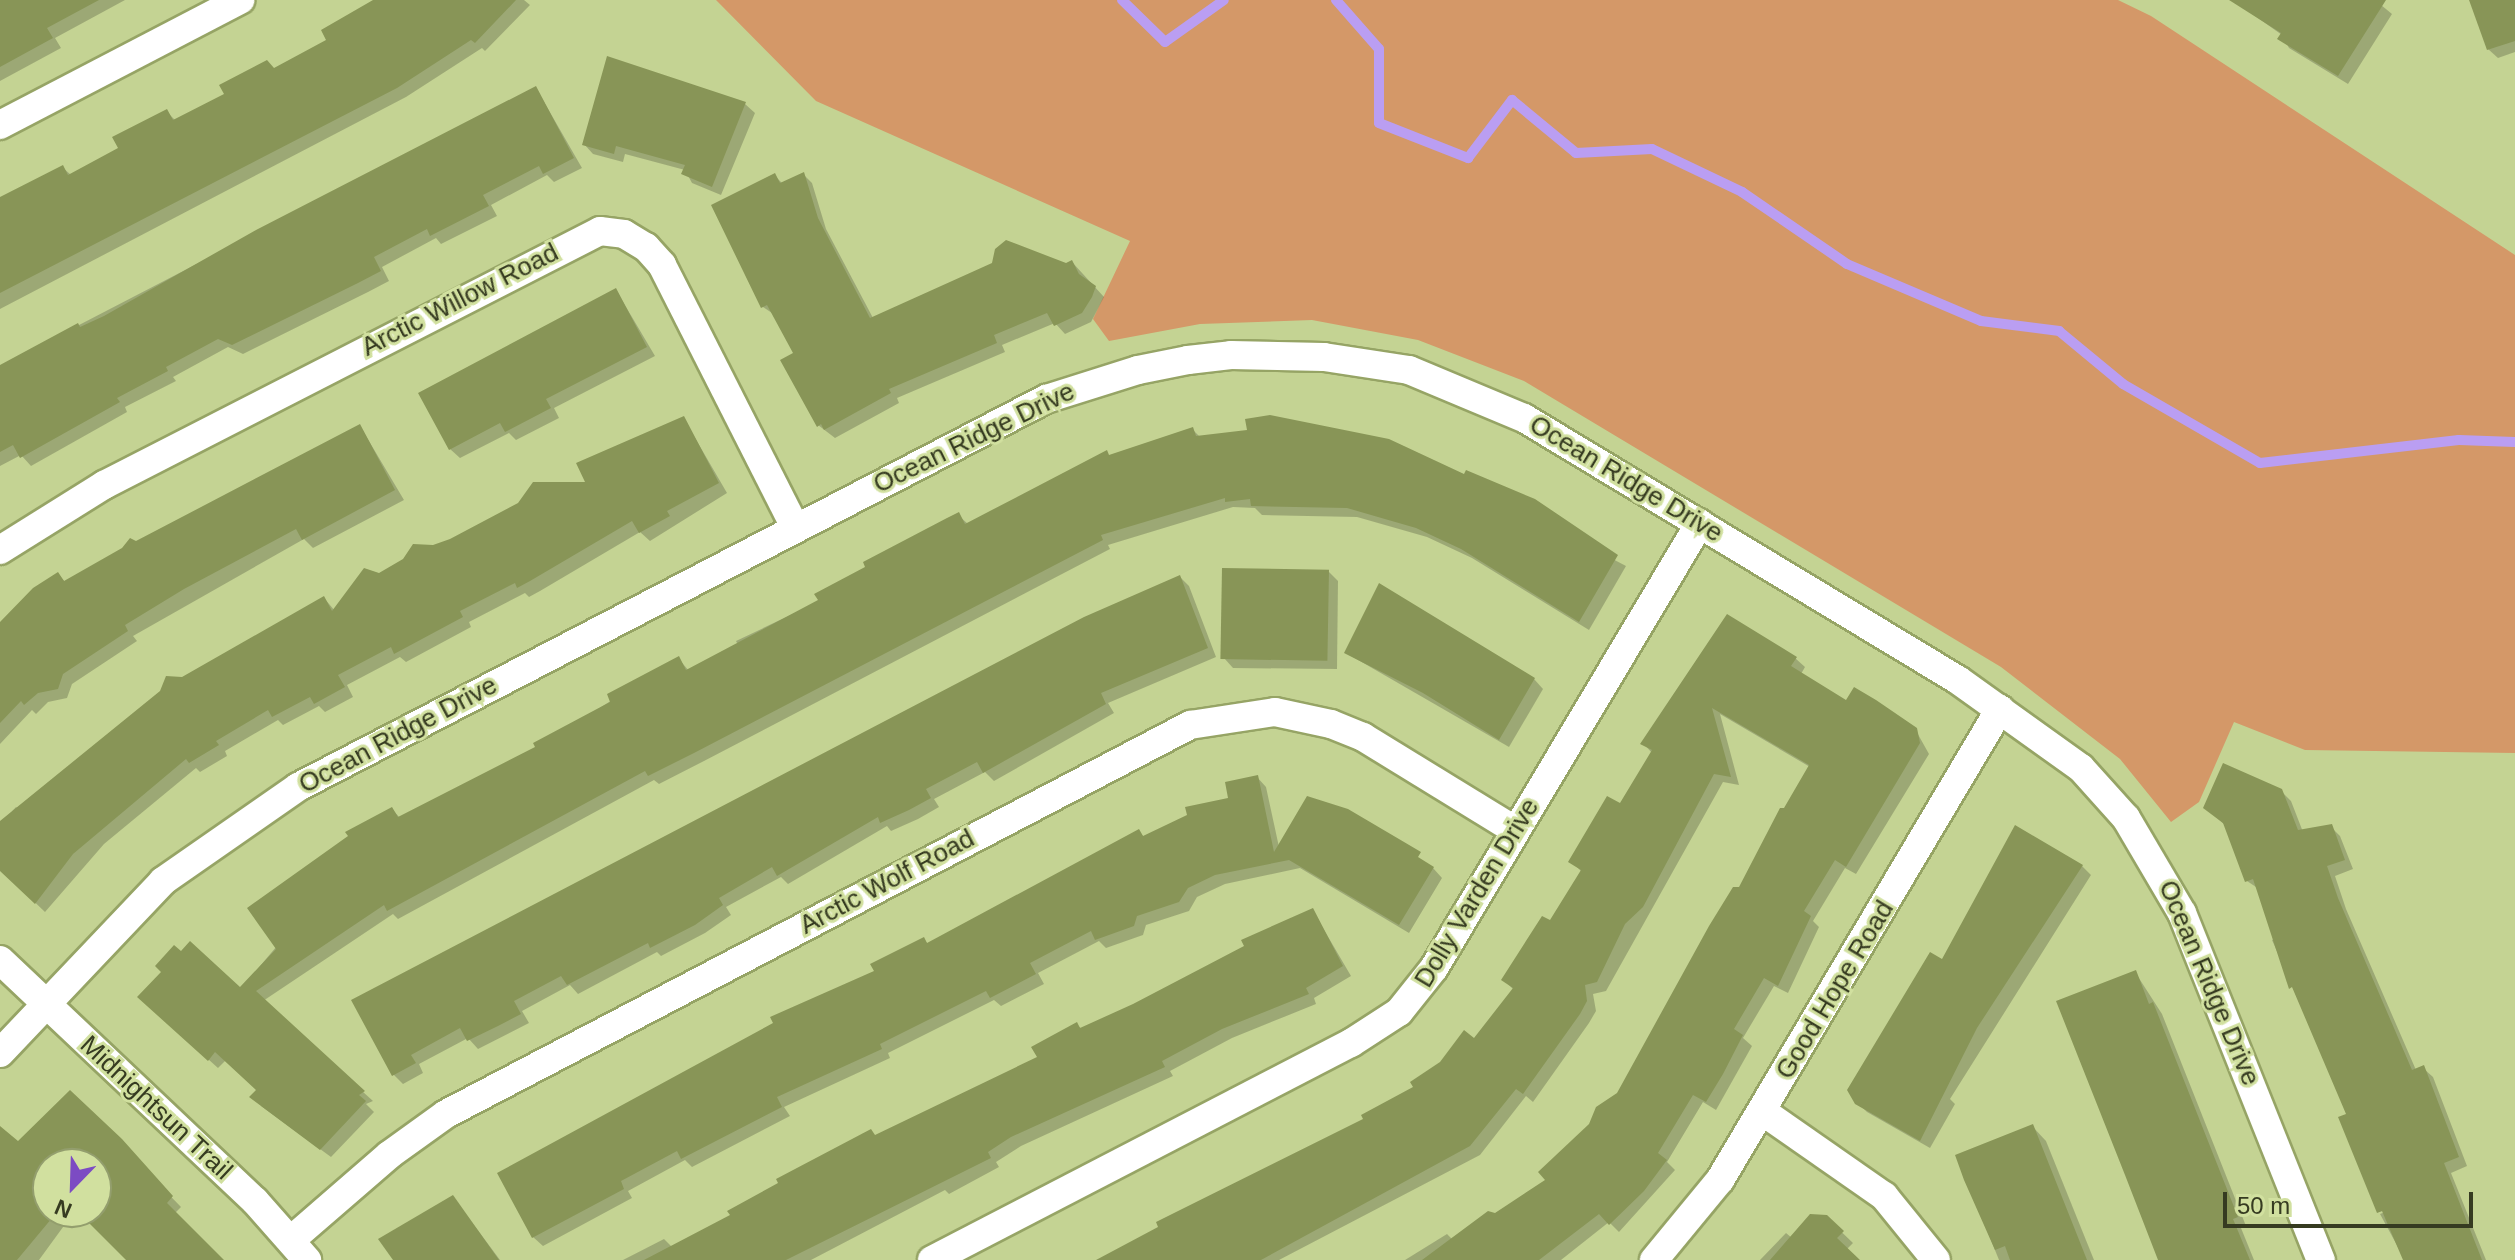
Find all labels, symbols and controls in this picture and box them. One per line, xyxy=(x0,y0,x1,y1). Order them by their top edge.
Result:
street label: Arctic Willow Road xyxy=(356,237,564,363)
street label: Ocean Ridge Drive xyxy=(868,376,1080,500)
street label: Ocean Ridge Drive xyxy=(1524,409,1728,549)
street label: Ocean Ridge Drive xyxy=(294,670,502,800)
street label: Dolly Varden Drive xyxy=(1408,793,1546,993)
street label: Arctic Wolf Road xyxy=(794,823,980,941)
street label: Ocean Ridge Drive xyxy=(2152,876,2266,1090)
street label: Good Hope Road xyxy=(1770,895,1900,1085)
street label: Midnightsun Trail xyxy=(73,1029,239,1187)
north arrow xyxy=(32,1148,112,1228)
scale bar xyxy=(2227,1176,2477,1226)
text: 50 m xyxy=(2237,1192,2290,1219)
text: N xyxy=(51,1194,75,1223)

